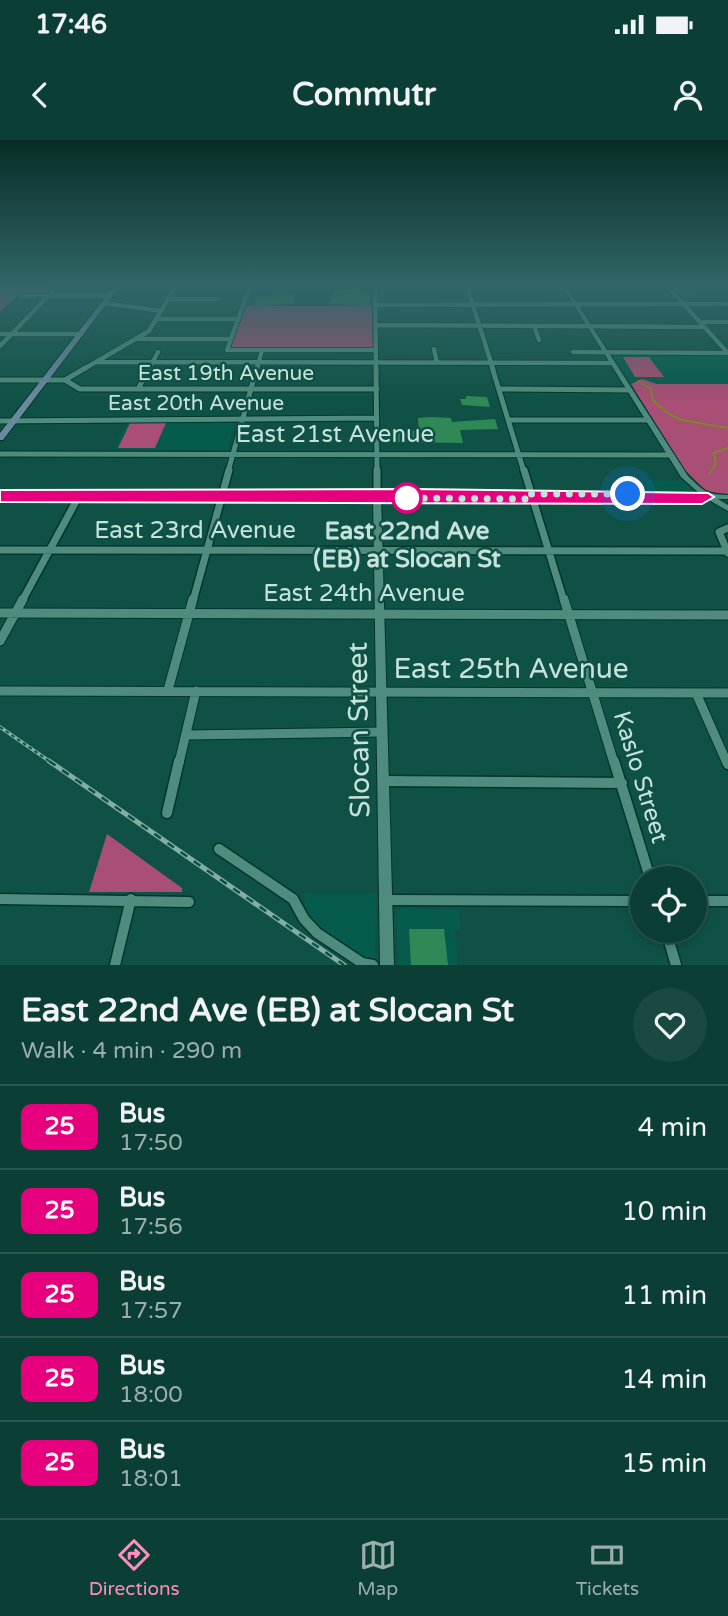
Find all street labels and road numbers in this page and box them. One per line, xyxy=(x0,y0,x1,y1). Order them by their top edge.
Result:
street label: East 19th Avenue xyxy=(138,361,314,386)
street label: East 20th Avenue xyxy=(108,391,284,416)
street label: East 21st Avenue xyxy=(236,420,434,449)
street label: East 23rd Avenue xyxy=(94,516,296,545)
street label: East 24th Avenue xyxy=(263,579,465,608)
street label: Slocan Street xyxy=(340,641,378,818)
street label: East 25th Avenue xyxy=(393,652,629,686)
street label: Kaslo Street xyxy=(607,708,674,847)

